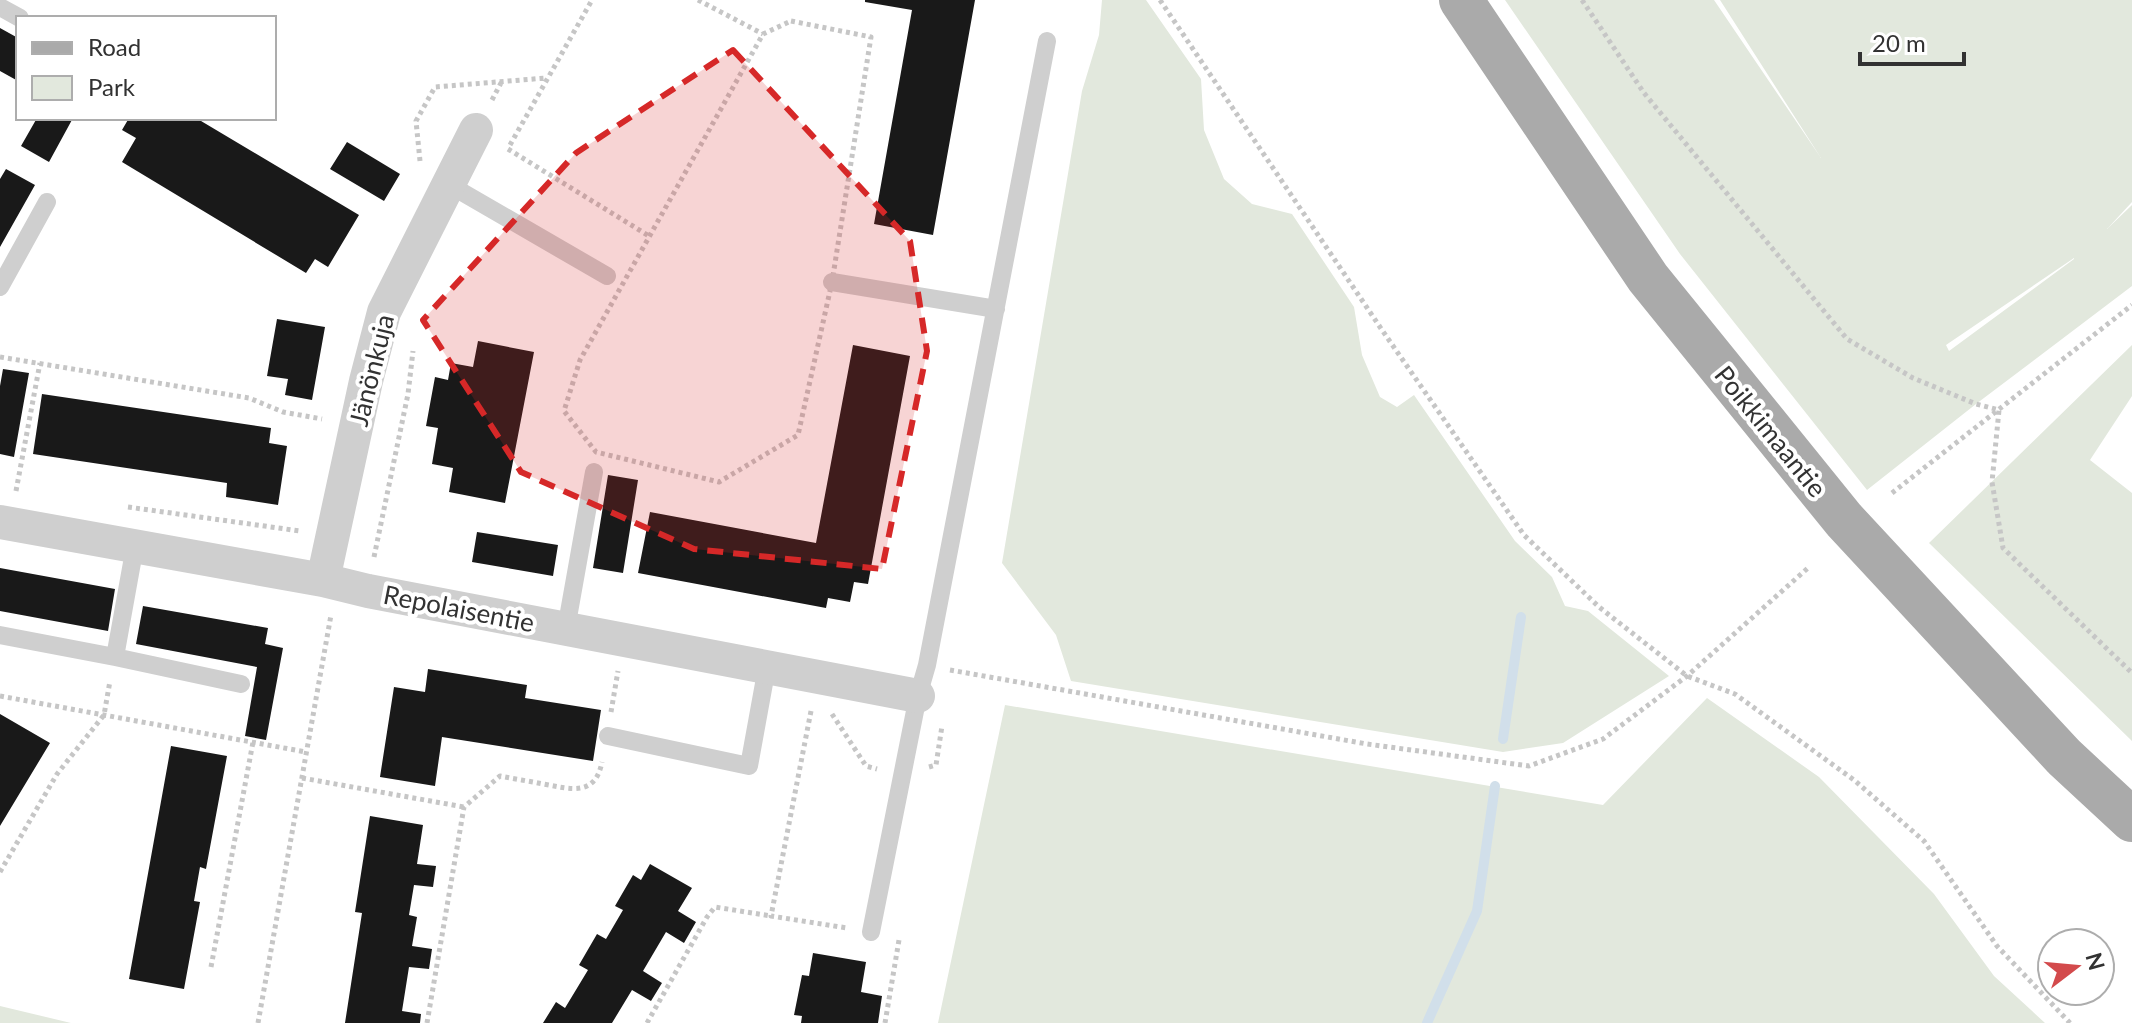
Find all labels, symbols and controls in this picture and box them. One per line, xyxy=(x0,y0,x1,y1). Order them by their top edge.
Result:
legend xyxy=(16,16,276,120)
scale bar xyxy=(1860,16,1964,66)
text: 20 m xyxy=(1872,28,1926,57)
text: Road xyxy=(88,32,141,61)
text: Park xyxy=(88,72,136,101)
street label: Jänönkuja xyxy=(342,311,400,429)
street label: Poikkimaantie xyxy=(1708,359,1834,503)
street label: Repolaisentie xyxy=(381,578,537,638)
north arrow xyxy=(2036,927,2116,1007)
text: N xyxy=(2080,949,2111,973)

